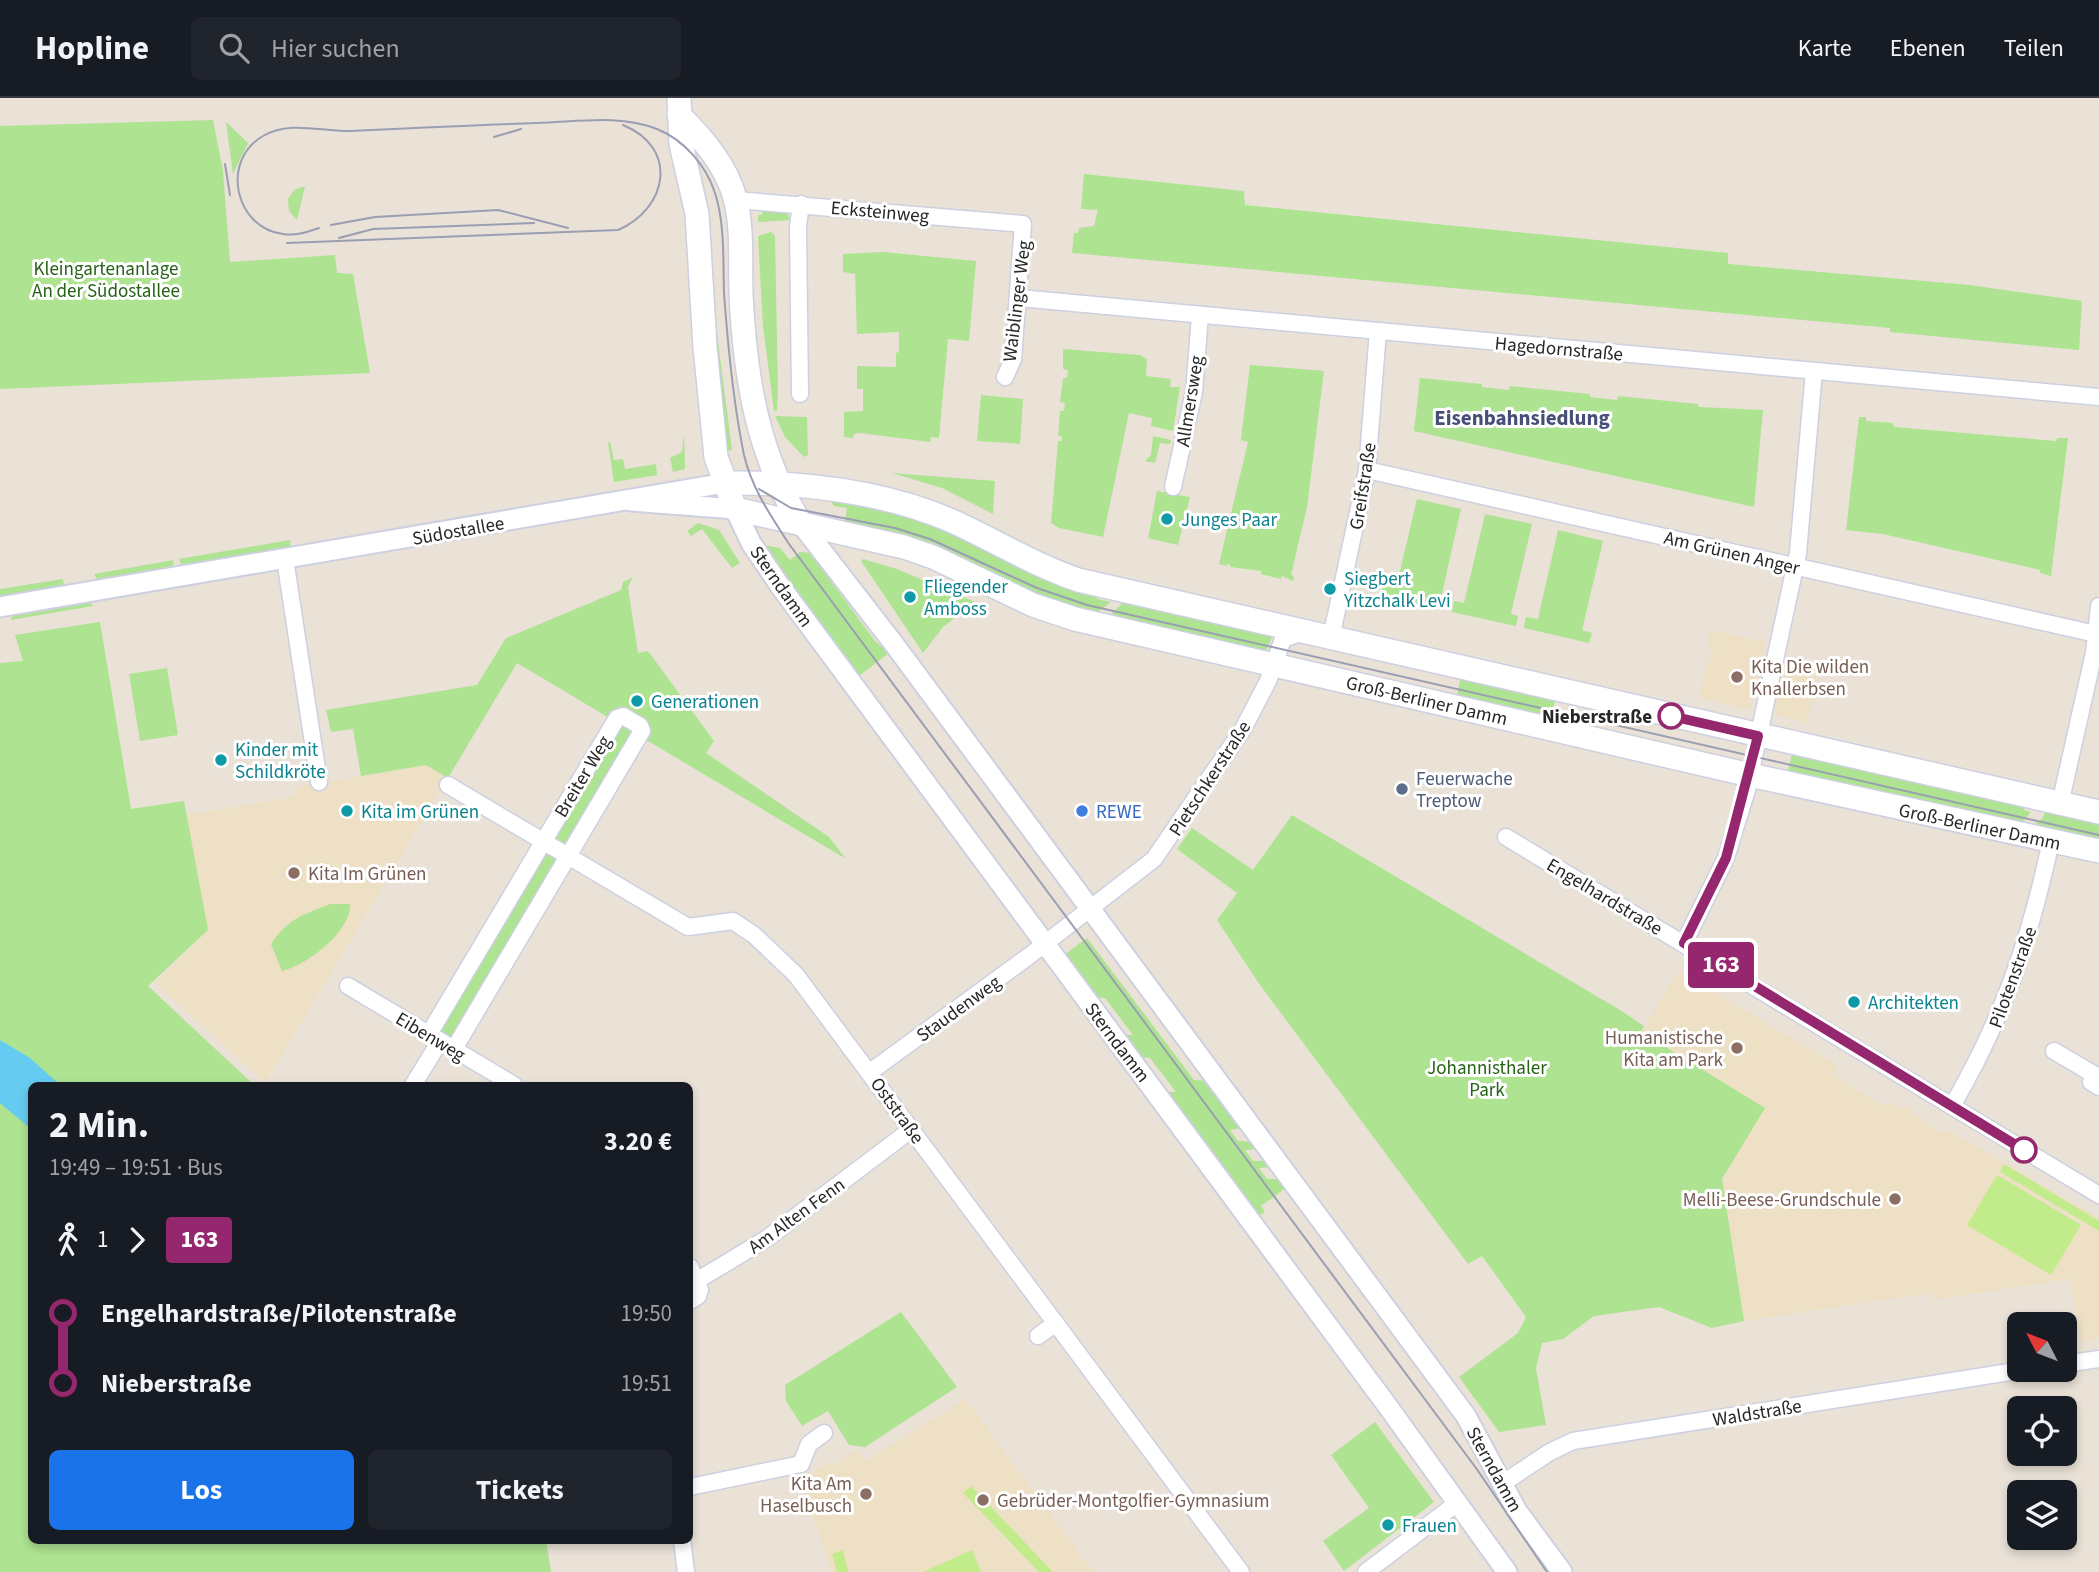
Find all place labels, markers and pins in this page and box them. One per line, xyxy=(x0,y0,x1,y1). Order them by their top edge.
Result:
place label: Junges Paar xyxy=(1181,507,1277,534)
marker: Junges Paar xyxy=(1159,511,1175,527)
place label: Siegbert Yitzchalk Levi xyxy=(1343,566,1451,615)
place label: Fliegender Amboss xyxy=(924,574,1008,623)
marker: Siegbert Yitzchalk Levi xyxy=(1322,581,1338,597)
marker: Fliegender Amboss xyxy=(902,589,918,605)
place label: Kita Die wilden Knallerbsen xyxy=(1751,654,1869,703)
marker: Kita Die wilden Knallerbsen xyxy=(1729,669,1745,685)
place label: Generationen xyxy=(651,689,759,716)
marker: Generationen xyxy=(629,693,645,709)
marker: Nieberstraße xyxy=(1658,703,1684,729)
place label: Nieberstraße xyxy=(1542,704,1652,731)
place label: Kinder mit Schildkröte xyxy=(235,737,326,786)
marker: Kinder mit Schildkröte xyxy=(213,752,229,768)
place label: Feuerwache Treptow xyxy=(1416,766,1513,815)
marker: Feuerwache Treptow xyxy=(1394,781,1410,797)
place label: Kita im Grünen xyxy=(361,799,479,826)
place label: REWE xyxy=(1096,799,1142,826)
marker: Kita im Grünen xyxy=(339,803,355,819)
marker: REWE xyxy=(1074,803,1090,819)
place label: Kita Im Grünen xyxy=(308,861,426,888)
marker: Kita Im Grünen xyxy=(286,865,302,881)
place label: Architekten xyxy=(1868,990,1959,1017)
marker: Architekten xyxy=(1846,994,1862,1010)
place label: Humanistische Kita am Park xyxy=(1605,1025,1724,1074)
marker: Humanistische Kita am Park xyxy=(1729,1040,1745,1056)
unlabelled marker xyxy=(2011,1137,2037,1163)
place label: Melli-Beese-Grundschule xyxy=(1683,1187,1881,1214)
marker: Melli-Beese-Grundschule xyxy=(1887,1191,1903,1207)
place label: Kita Am Haselbusch xyxy=(760,1471,852,1520)
marker: Kita Am Haselbusch xyxy=(858,1486,874,1502)
place label: Gebrüder-Montgolfier-Gymnasium xyxy=(997,1488,1270,1515)
marker: Gebrüder-Montgolfier-Gymnasium xyxy=(975,1492,991,1508)
place label: Frauen xyxy=(1402,1513,1457,1540)
marker: Frauen xyxy=(1380,1517,1396,1533)

